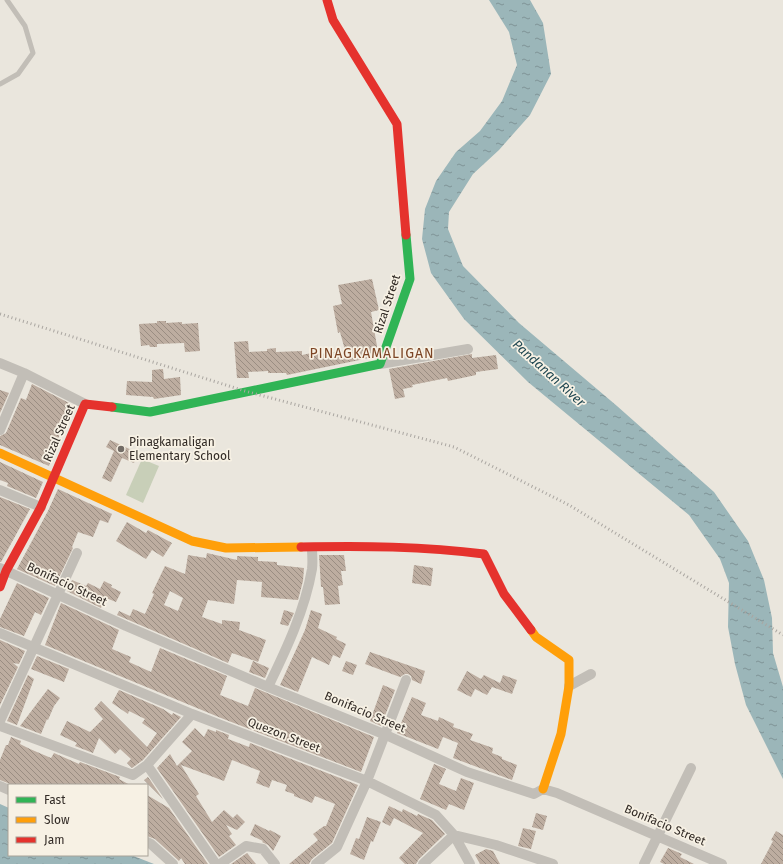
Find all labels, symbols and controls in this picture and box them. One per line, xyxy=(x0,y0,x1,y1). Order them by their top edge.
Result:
street label: Rizal Street xyxy=(371,272,403,335)
water label: Pandanan River xyxy=(510,337,589,410)
district label: PINAGKAMALIGAN xyxy=(309,345,435,362)
street label: Rizal Street xyxy=(40,402,78,464)
place label: Pinagkamaligan Elementary School xyxy=(129,435,231,463)
marker: Pinagkamaligan Elementary School xyxy=(116,444,126,454)
street label: Bonifacio Street xyxy=(25,559,110,609)
street label: Bonifacio Street xyxy=(322,689,408,736)
street label: Quezon Street xyxy=(246,715,323,756)
legend xyxy=(8,784,148,856)
text: Fast xyxy=(44,793,66,807)
street label: Bonifacio Street xyxy=(622,802,708,849)
text: Slow xyxy=(44,813,70,827)
text: Jam xyxy=(44,833,64,847)

